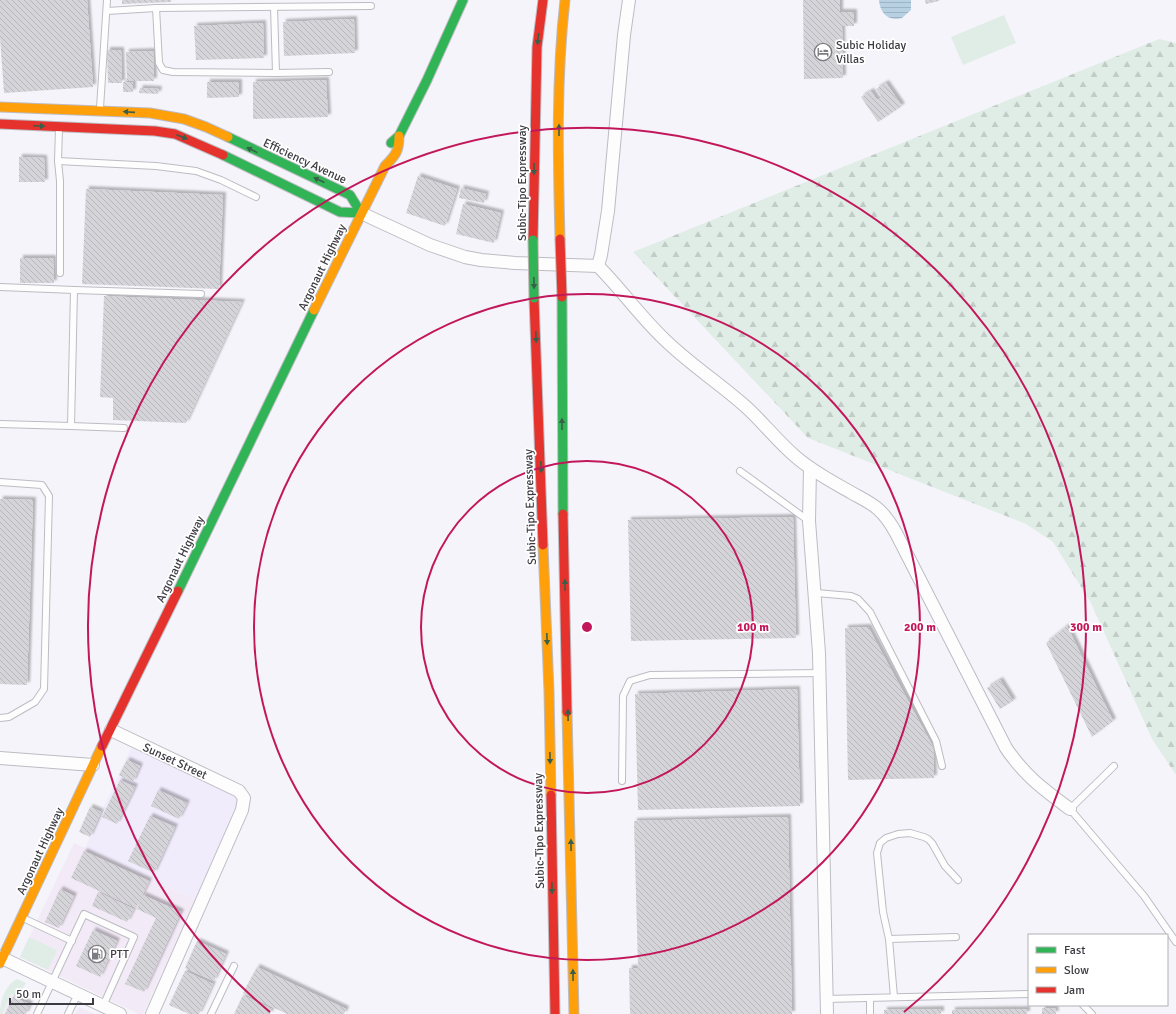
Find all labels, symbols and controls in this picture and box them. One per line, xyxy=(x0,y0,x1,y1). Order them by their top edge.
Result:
one-way arrow xyxy=(534,33,541,45)
place label: Subic Holiday Villas xyxy=(836,38,906,67)
hotel icon: Subic Holiday Villas xyxy=(813,42,833,62)
one-way arrow xyxy=(123,108,135,115)
one-way arrow xyxy=(33,123,46,129)
one-way arrow xyxy=(555,124,562,136)
street label: Subic-Tipo Expressway xyxy=(515,125,530,241)
one-way arrow xyxy=(177,134,189,140)
street label: Efficiency Avenue xyxy=(261,136,349,187)
one-way arrow xyxy=(247,147,258,153)
one-way arrow xyxy=(531,163,537,176)
one-way arrow xyxy=(313,177,325,183)
street label: Argonaut Highway xyxy=(295,221,350,313)
one-way arrow xyxy=(531,277,537,290)
one-way arrow xyxy=(532,331,539,343)
one-way arrow xyxy=(559,417,565,430)
street label: Subic-Tipo Expressway xyxy=(521,448,540,565)
one-way arrow xyxy=(537,461,544,473)
street label: Argonaut Highway xyxy=(153,513,208,605)
one-way arrow xyxy=(562,578,568,591)
centre of rings xyxy=(580,620,594,634)
text: 100 m xyxy=(737,620,769,635)
text: 200 m xyxy=(904,620,936,635)
text: 300 m xyxy=(1070,620,1102,635)
one-way arrow xyxy=(544,633,550,646)
one-way arrow xyxy=(565,708,571,721)
street label: Sunset Street xyxy=(140,740,209,783)
one-way arrow xyxy=(547,752,553,765)
street label: Subic-Tipo Expressway xyxy=(531,773,548,889)
street label: Argonaut Highway xyxy=(14,805,67,897)
one-way arrow xyxy=(568,838,574,851)
one-way arrow xyxy=(549,882,556,894)
legend xyxy=(1028,934,1168,1006)
text: Fast xyxy=(1064,943,1085,958)
fuel station icon: PTT xyxy=(87,944,107,964)
place label: PTT xyxy=(110,947,129,962)
text: Slow xyxy=(1064,963,1089,978)
one-way arrow xyxy=(570,969,577,981)
scale bar xyxy=(10,980,93,1006)
text: Jam xyxy=(1064,983,1085,998)
text: 50 m xyxy=(16,987,41,1002)

